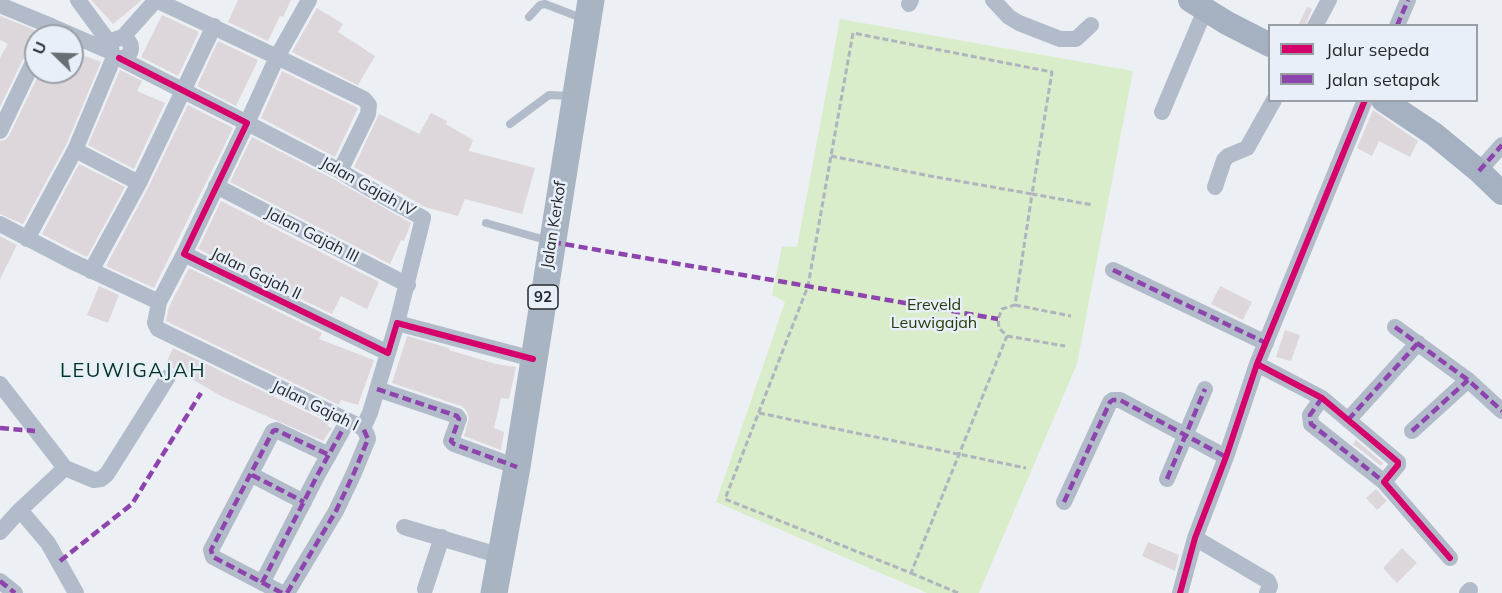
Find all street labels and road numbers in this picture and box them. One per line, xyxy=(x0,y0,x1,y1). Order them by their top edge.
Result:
street label: Jalan Gajah IV xyxy=(317,153,419,221)
street label: Jalan Kerkof xyxy=(538,180,570,270)
street label: Jalan Gajah III xyxy=(262,203,362,267)
street label: Jalan Gajah II xyxy=(208,244,304,304)
road number: 92 xyxy=(528,285,558,309)
street label: Jalan Gajah I xyxy=(268,377,362,435)

